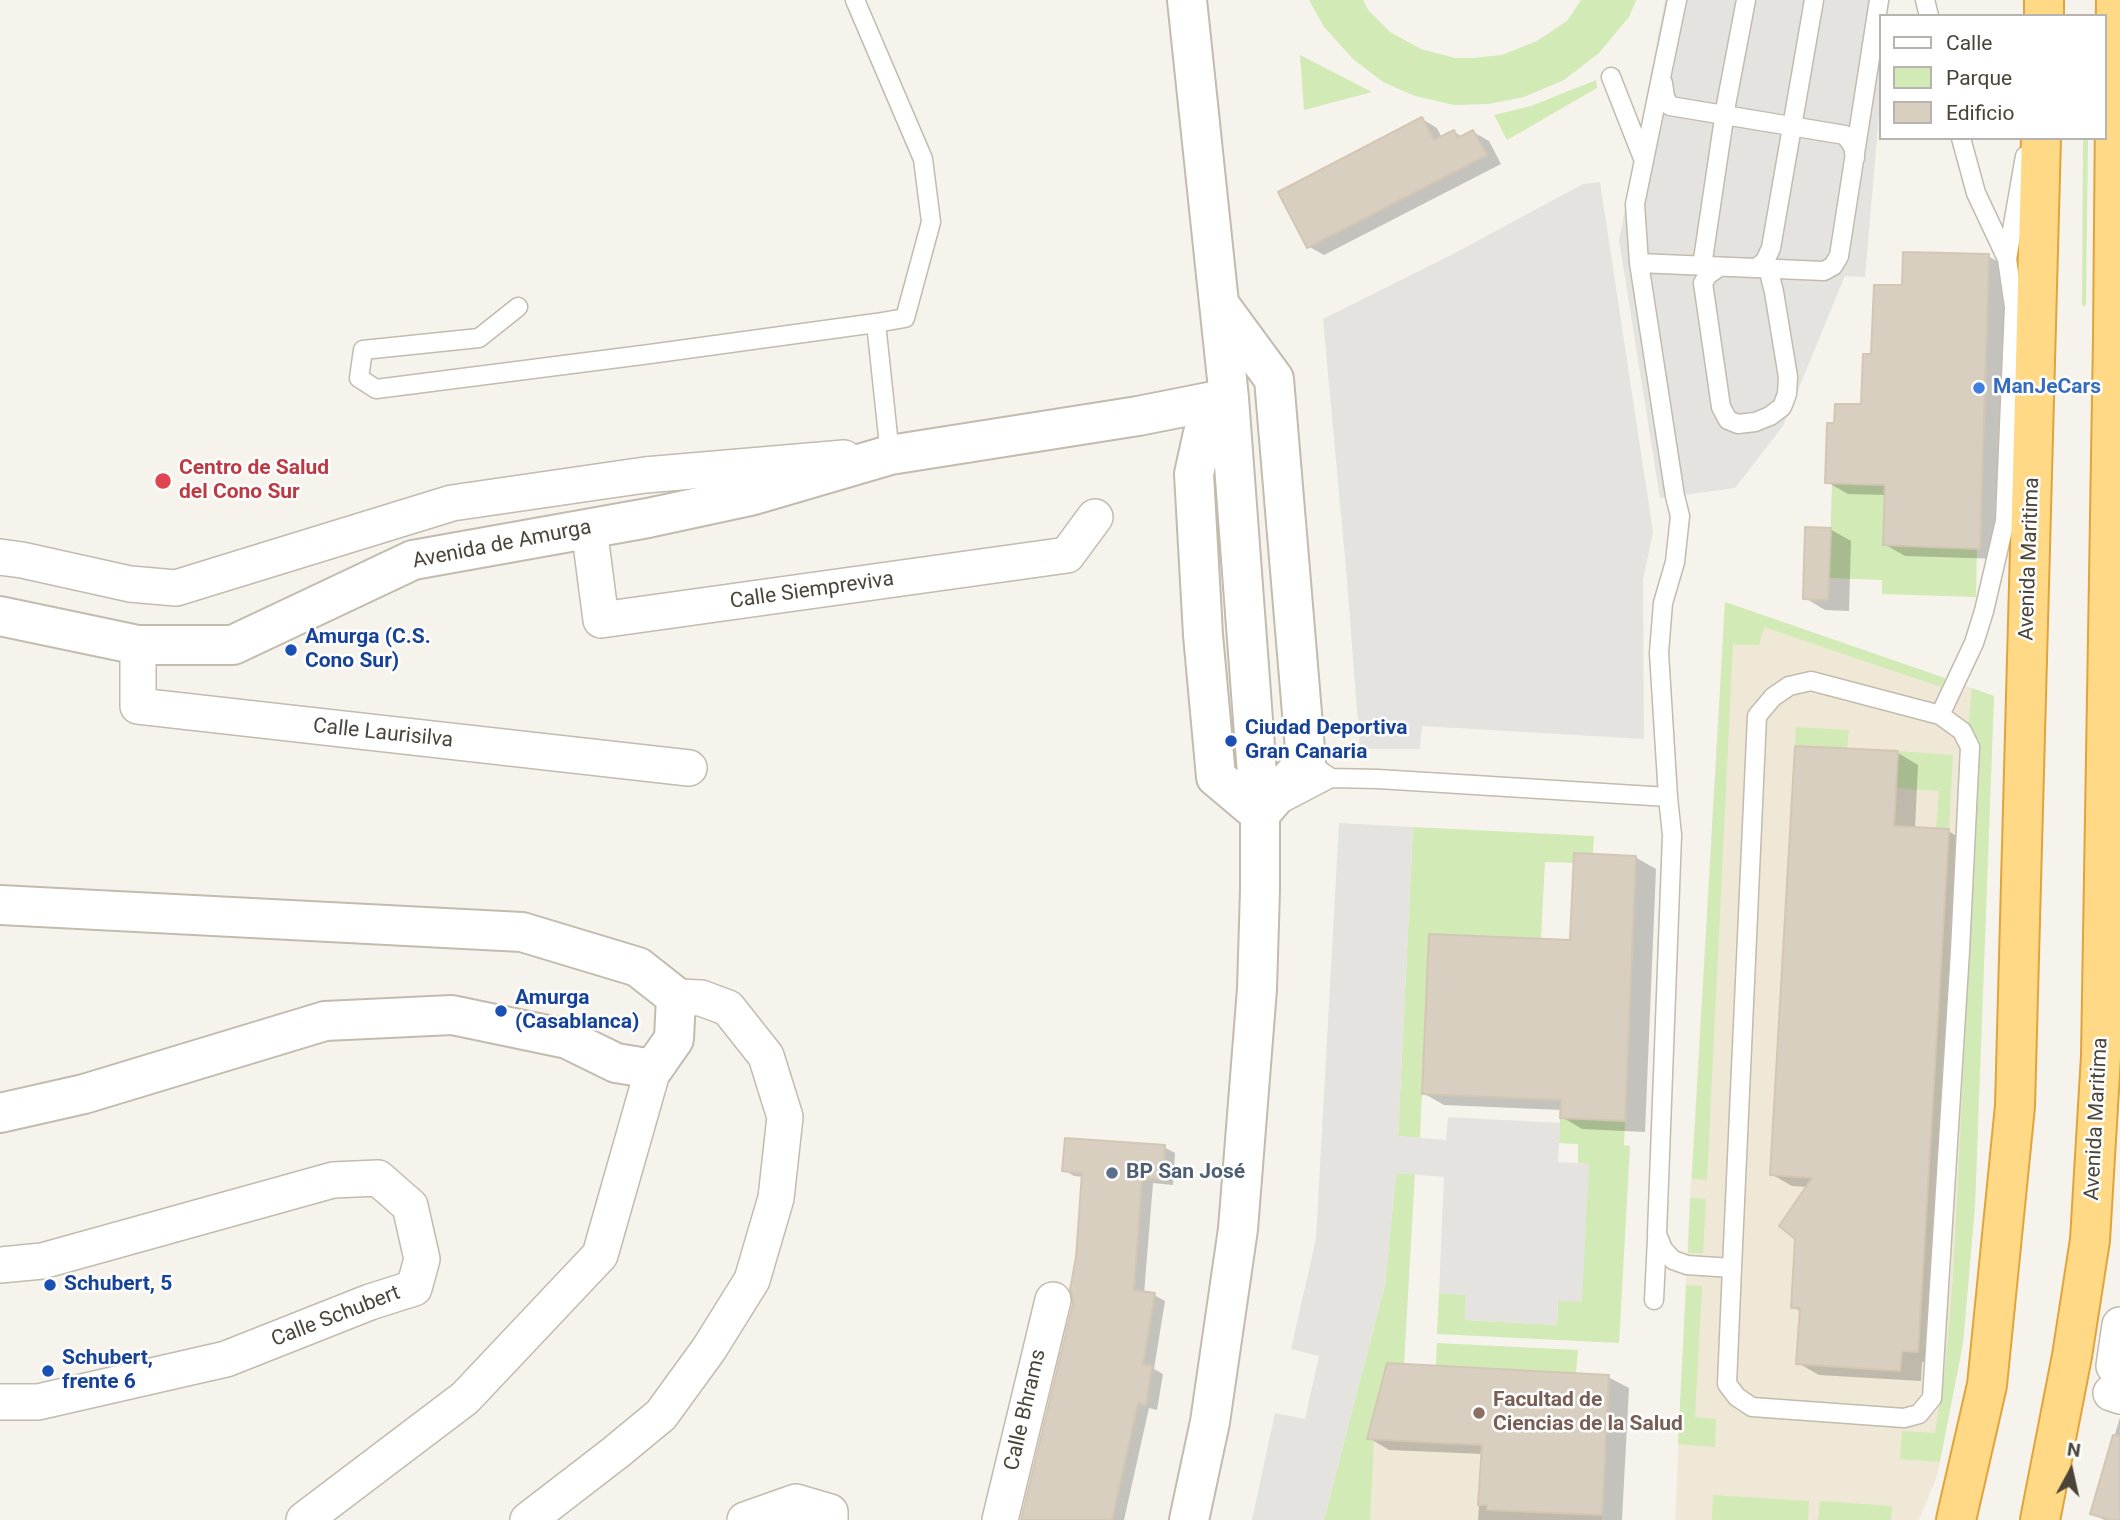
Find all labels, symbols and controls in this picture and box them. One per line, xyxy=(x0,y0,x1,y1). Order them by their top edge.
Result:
legend xyxy=(1878,14,2106,140)
text: Calle xyxy=(1946,31,1992,55)
text: Parque xyxy=(1946,66,2012,90)
text: Edificio xyxy=(1946,101,2014,125)
place label: ManJeCars xyxy=(1993,375,2101,401)
marker: ManJeCars xyxy=(1971,380,1987,396)
place label: Centro de Salud del Cono Sur xyxy=(179,456,329,506)
marker: Centro de Salud del Cono Sur xyxy=(153,471,173,491)
street label: Avenida Maritima xyxy=(2015,477,2045,641)
street label: Avenida de Amurga xyxy=(410,515,594,575)
street label: Calle Siempreviva xyxy=(728,567,896,615)
place label: Amurga (C.S. Cono Sur) xyxy=(305,625,431,675)
marker: Amurga (C.S. Cono Sur) xyxy=(283,642,299,658)
street label: Calle Laurisilva xyxy=(312,714,454,754)
place label: Ciudad Deportiva Gran Canaria xyxy=(1245,716,1407,766)
marker: Ciudad Deportiva Gran Canaria xyxy=(1223,733,1239,749)
place label: Amurga (Casablanca) xyxy=(515,986,639,1036)
marker: Amurga (Casablanca) xyxy=(493,1003,509,1019)
street label: Avenida Maritima xyxy=(2080,1037,2114,1201)
place label: BP San José xyxy=(1126,1160,1245,1186)
marker: BP San José xyxy=(1104,1165,1120,1181)
place label: Schubert, 5 xyxy=(64,1272,172,1298)
marker: Schubert, 5 xyxy=(42,1277,58,1293)
street label: Calle Schubert xyxy=(268,1281,404,1353)
place label: Schubert, frente 6 xyxy=(62,1346,153,1396)
street label: Calle Bhrams xyxy=(1000,1347,1052,1473)
marker: Schubert, frente 6 xyxy=(40,1363,56,1379)
place label: Facultad de Ciencias de la Salud xyxy=(1493,1388,1683,1438)
marker: Facultad de Ciencias de la Salud xyxy=(1471,1405,1487,1421)
north arrow xyxy=(2036,1436,2106,1506)
text: N xyxy=(2066,1437,2082,1462)

